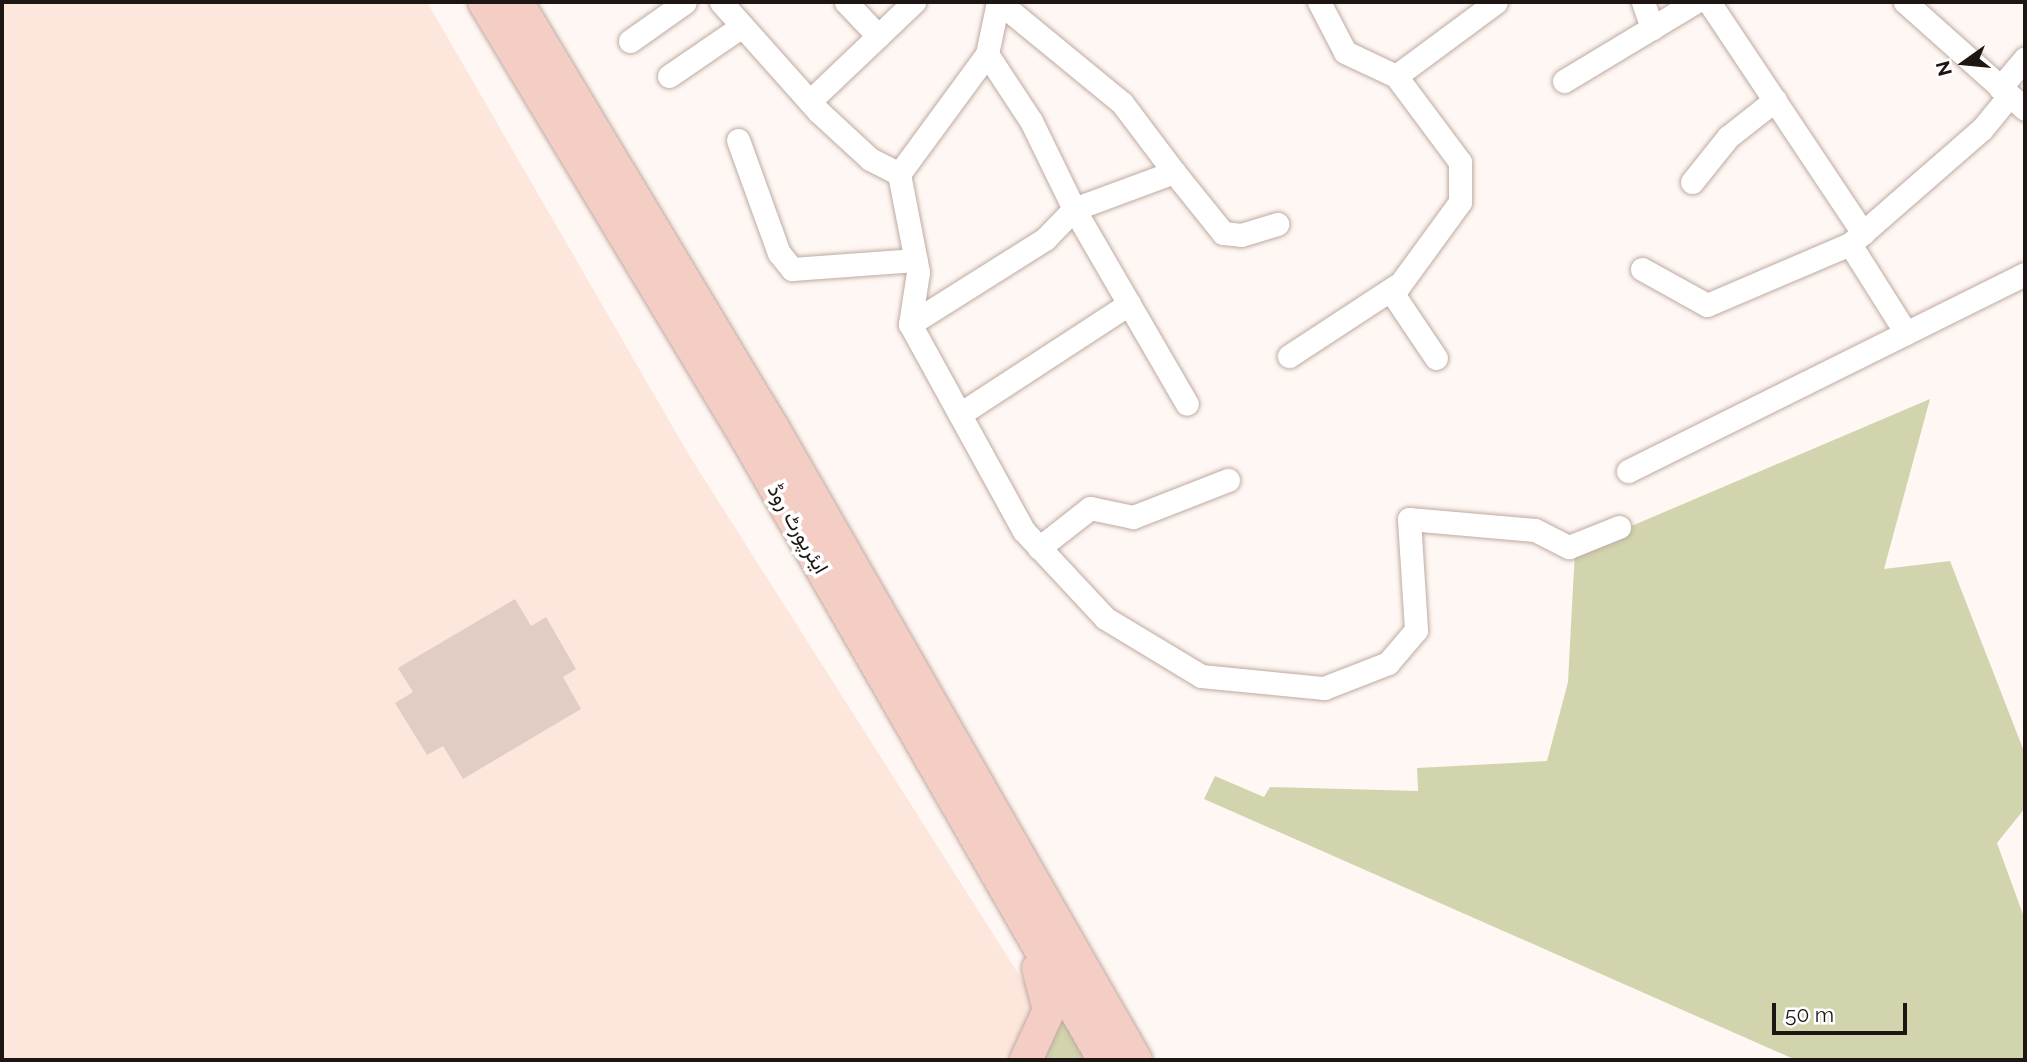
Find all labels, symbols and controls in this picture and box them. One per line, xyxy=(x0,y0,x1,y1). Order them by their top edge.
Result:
north arrow xyxy=(1929,28,1999,98)
text: N xyxy=(1931,59,1956,78)
street label: ایئرپورٹ روڈ xyxy=(762,480,834,578)
scale bar xyxy=(1775,988,1910,1032)
text: 50 m xyxy=(1785,1002,1834,1027)

